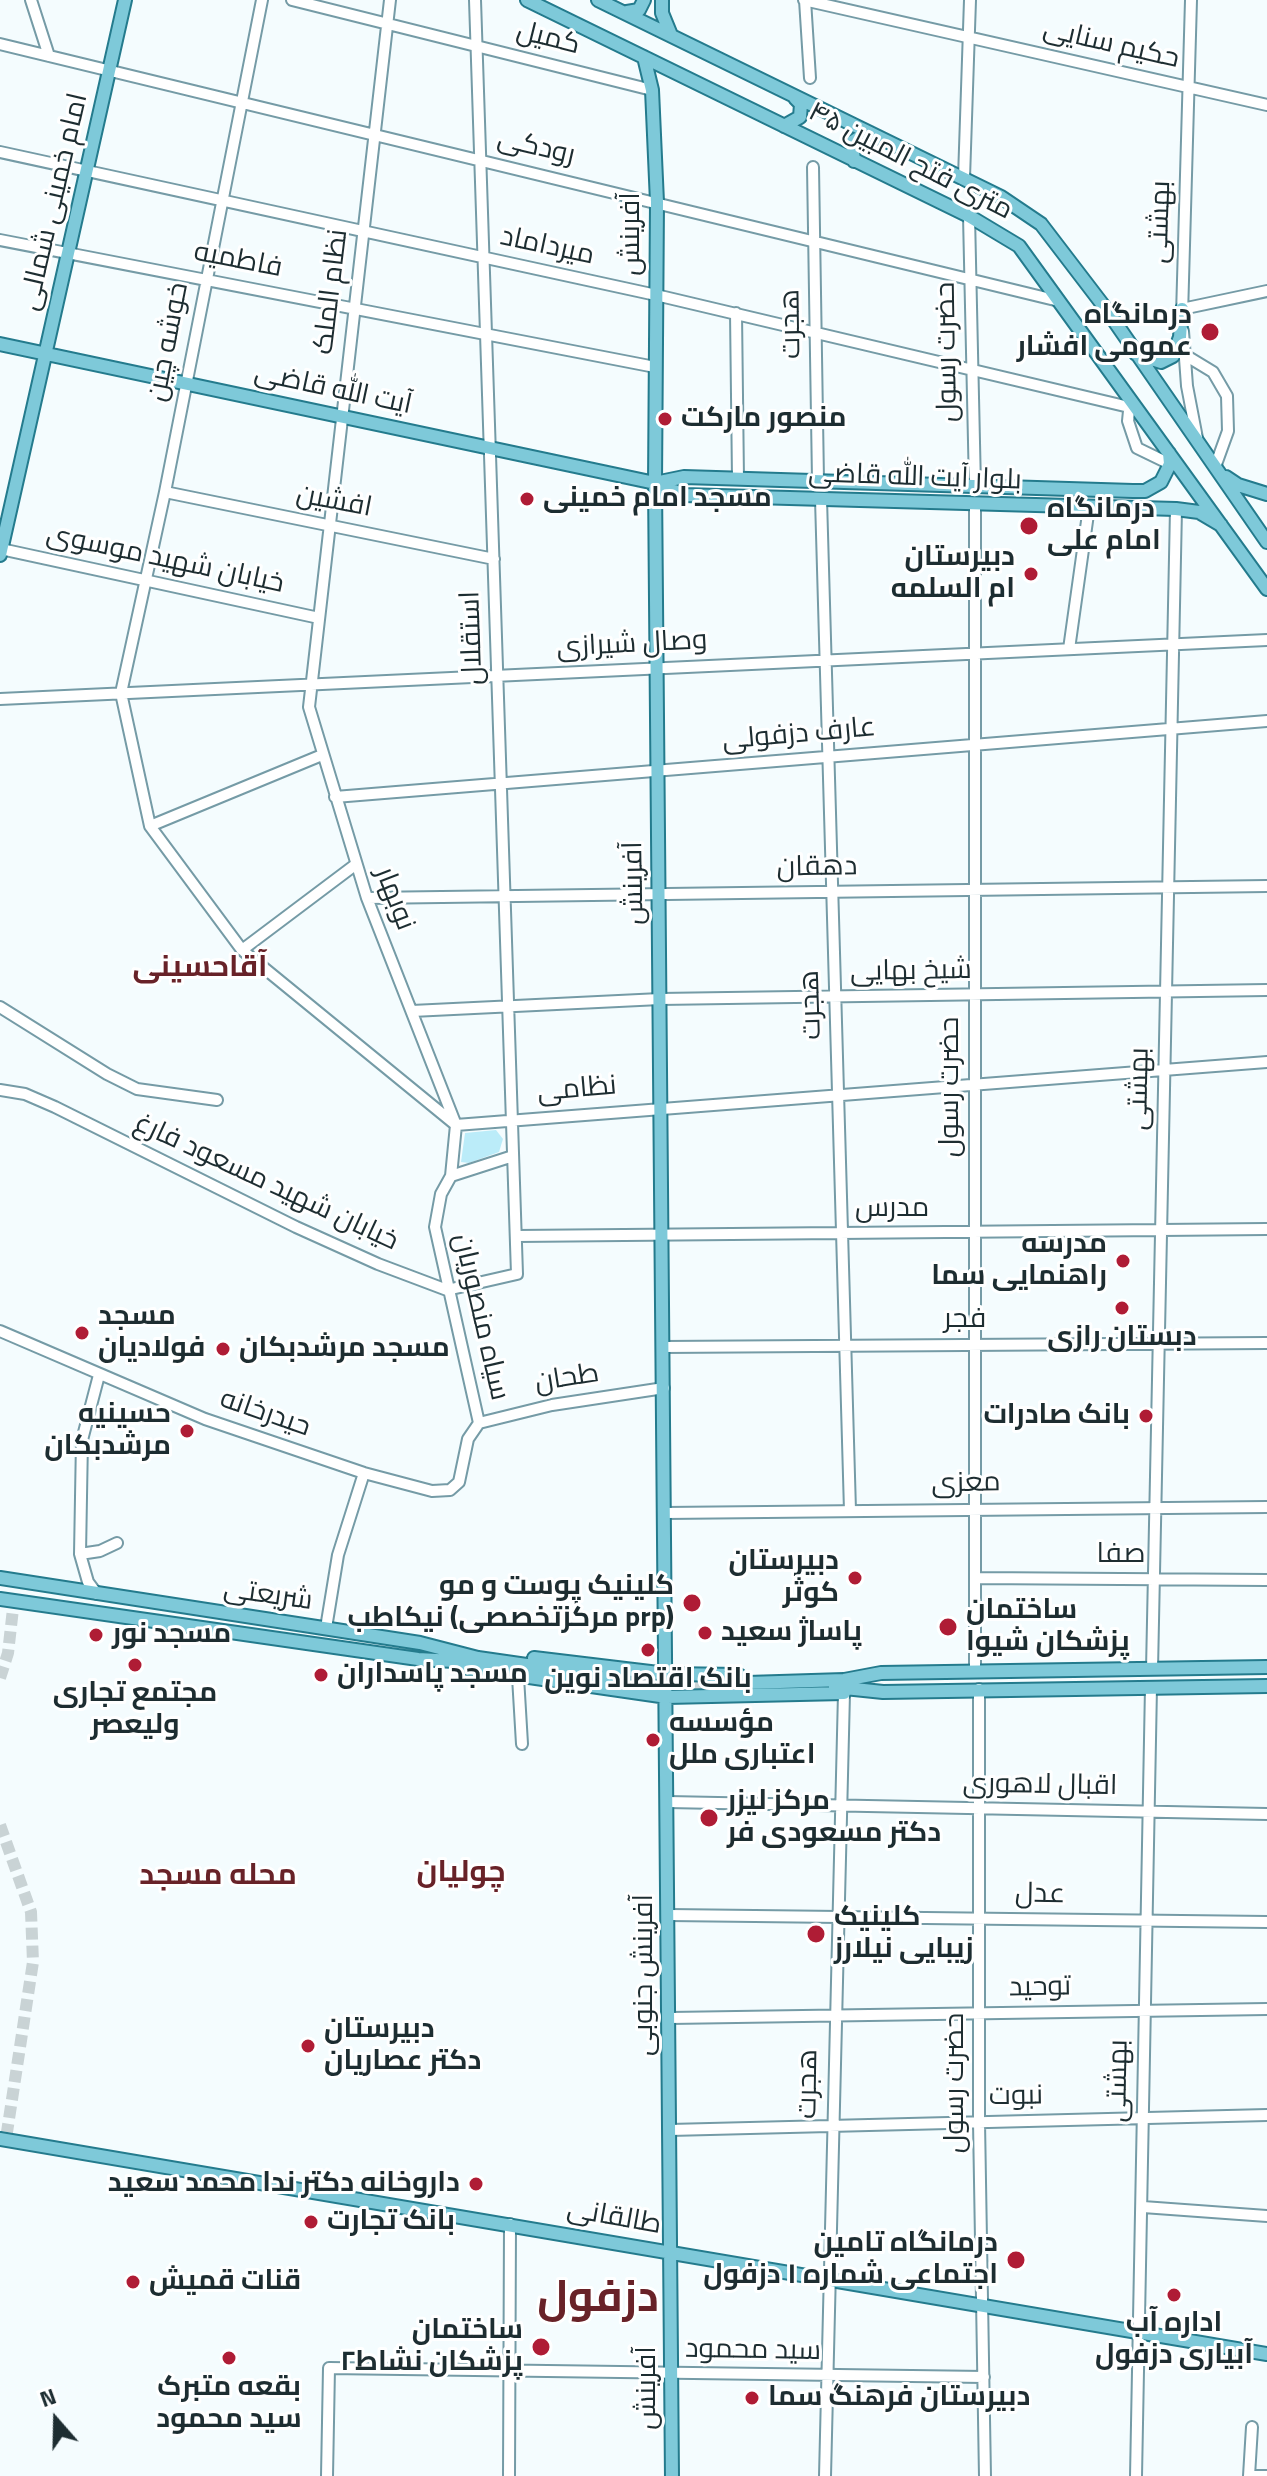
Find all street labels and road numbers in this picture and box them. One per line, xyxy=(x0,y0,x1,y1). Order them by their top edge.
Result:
street label: حکیم سنایی xyxy=(1040,13,1182,77)
street label: کمیل xyxy=(513,15,583,63)
street label: امام خمینی شمالی xyxy=(14,90,96,314)
street label: ۴۵ متری فتح المبین xyxy=(802,96,1018,228)
street label: رودکی xyxy=(494,123,578,173)
street label: بهشتی xyxy=(1143,180,1179,264)
street label: آفرینش xyxy=(615,192,649,276)
street label: میرداماد xyxy=(497,221,597,273)
street label: نظام الملک xyxy=(308,227,356,357)
street label: فاطمیه xyxy=(191,236,285,286)
street label: خوشه چین xyxy=(141,280,197,404)
street label: حضرت رسول xyxy=(930,281,966,423)
street label: هجرت xyxy=(775,289,809,359)
street label: آیت الله قاضی xyxy=(251,357,415,423)
street label: بلوار آیت الله قاضی xyxy=(808,457,1022,499)
street label: افشین xyxy=(293,478,375,526)
street label: خیابان شهید موسوی xyxy=(43,518,287,602)
street label: استقلال xyxy=(455,590,491,686)
street label: وصال شیرازی xyxy=(556,624,708,666)
street label: عارف دزفولی xyxy=(721,712,877,758)
street label: آفرینش xyxy=(617,841,653,925)
street label: دهقان xyxy=(776,850,858,886)
street label: نوبهار xyxy=(367,863,421,935)
street label: شیخ بهایی xyxy=(850,954,972,990)
street label: هجرت xyxy=(794,970,830,1040)
street label: حضرت رسول xyxy=(934,1017,968,1157)
street label: بهشتی xyxy=(1122,1047,1158,1131)
street label: نظامی xyxy=(536,1070,618,1110)
street label: خیابان شهید مسعود فارغ xyxy=(129,1107,403,1259)
street label: مدرس xyxy=(855,1192,929,1226)
street label: سیاه منصوریان xyxy=(444,1230,516,1404)
street label: فجر xyxy=(944,1303,986,1337)
street label: طحان xyxy=(532,1357,602,1401)
street label: حیدرخانه xyxy=(215,1383,315,1445)
street label: معزی xyxy=(931,1467,1001,1501)
street label: صفا xyxy=(1096,1538,1146,1572)
street label: شریعتی xyxy=(221,1573,315,1619)
street label: اقبال لاهوری xyxy=(962,1768,1118,1804)
street label: عدل xyxy=(1015,1878,1065,1912)
street label: آفرینش جنوبی xyxy=(628,1894,662,2056)
street label: توحید xyxy=(1009,1971,1071,2005)
street label: حضرت رسول xyxy=(939,2013,973,2153)
street label: بهشتی xyxy=(1101,2039,1137,2123)
street label: هجرت xyxy=(792,2049,826,2119)
street label: نبوت xyxy=(989,2080,1043,2114)
street label: طالقانی xyxy=(564,2193,664,2243)
street label: سید محمود xyxy=(685,2333,821,2369)
street label: آفرینش xyxy=(631,2346,665,2430)

